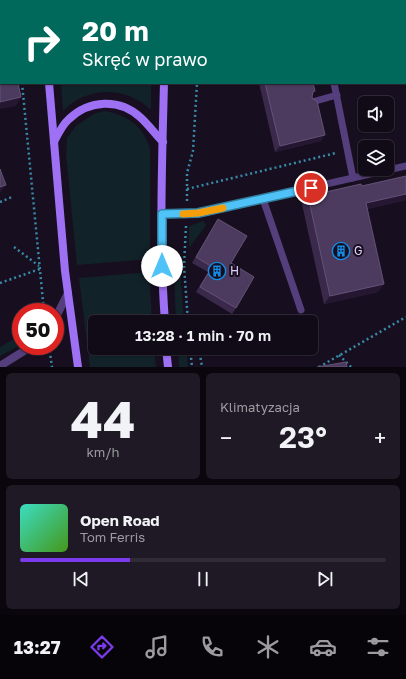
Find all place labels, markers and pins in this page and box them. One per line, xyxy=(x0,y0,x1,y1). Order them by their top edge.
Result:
pin xyxy=(294,171,328,205)
building icon: G xyxy=(331,241,351,261)
place label: G xyxy=(354,243,362,258)
building icon: H xyxy=(207,261,227,281)
place label: H xyxy=(230,263,239,278)

